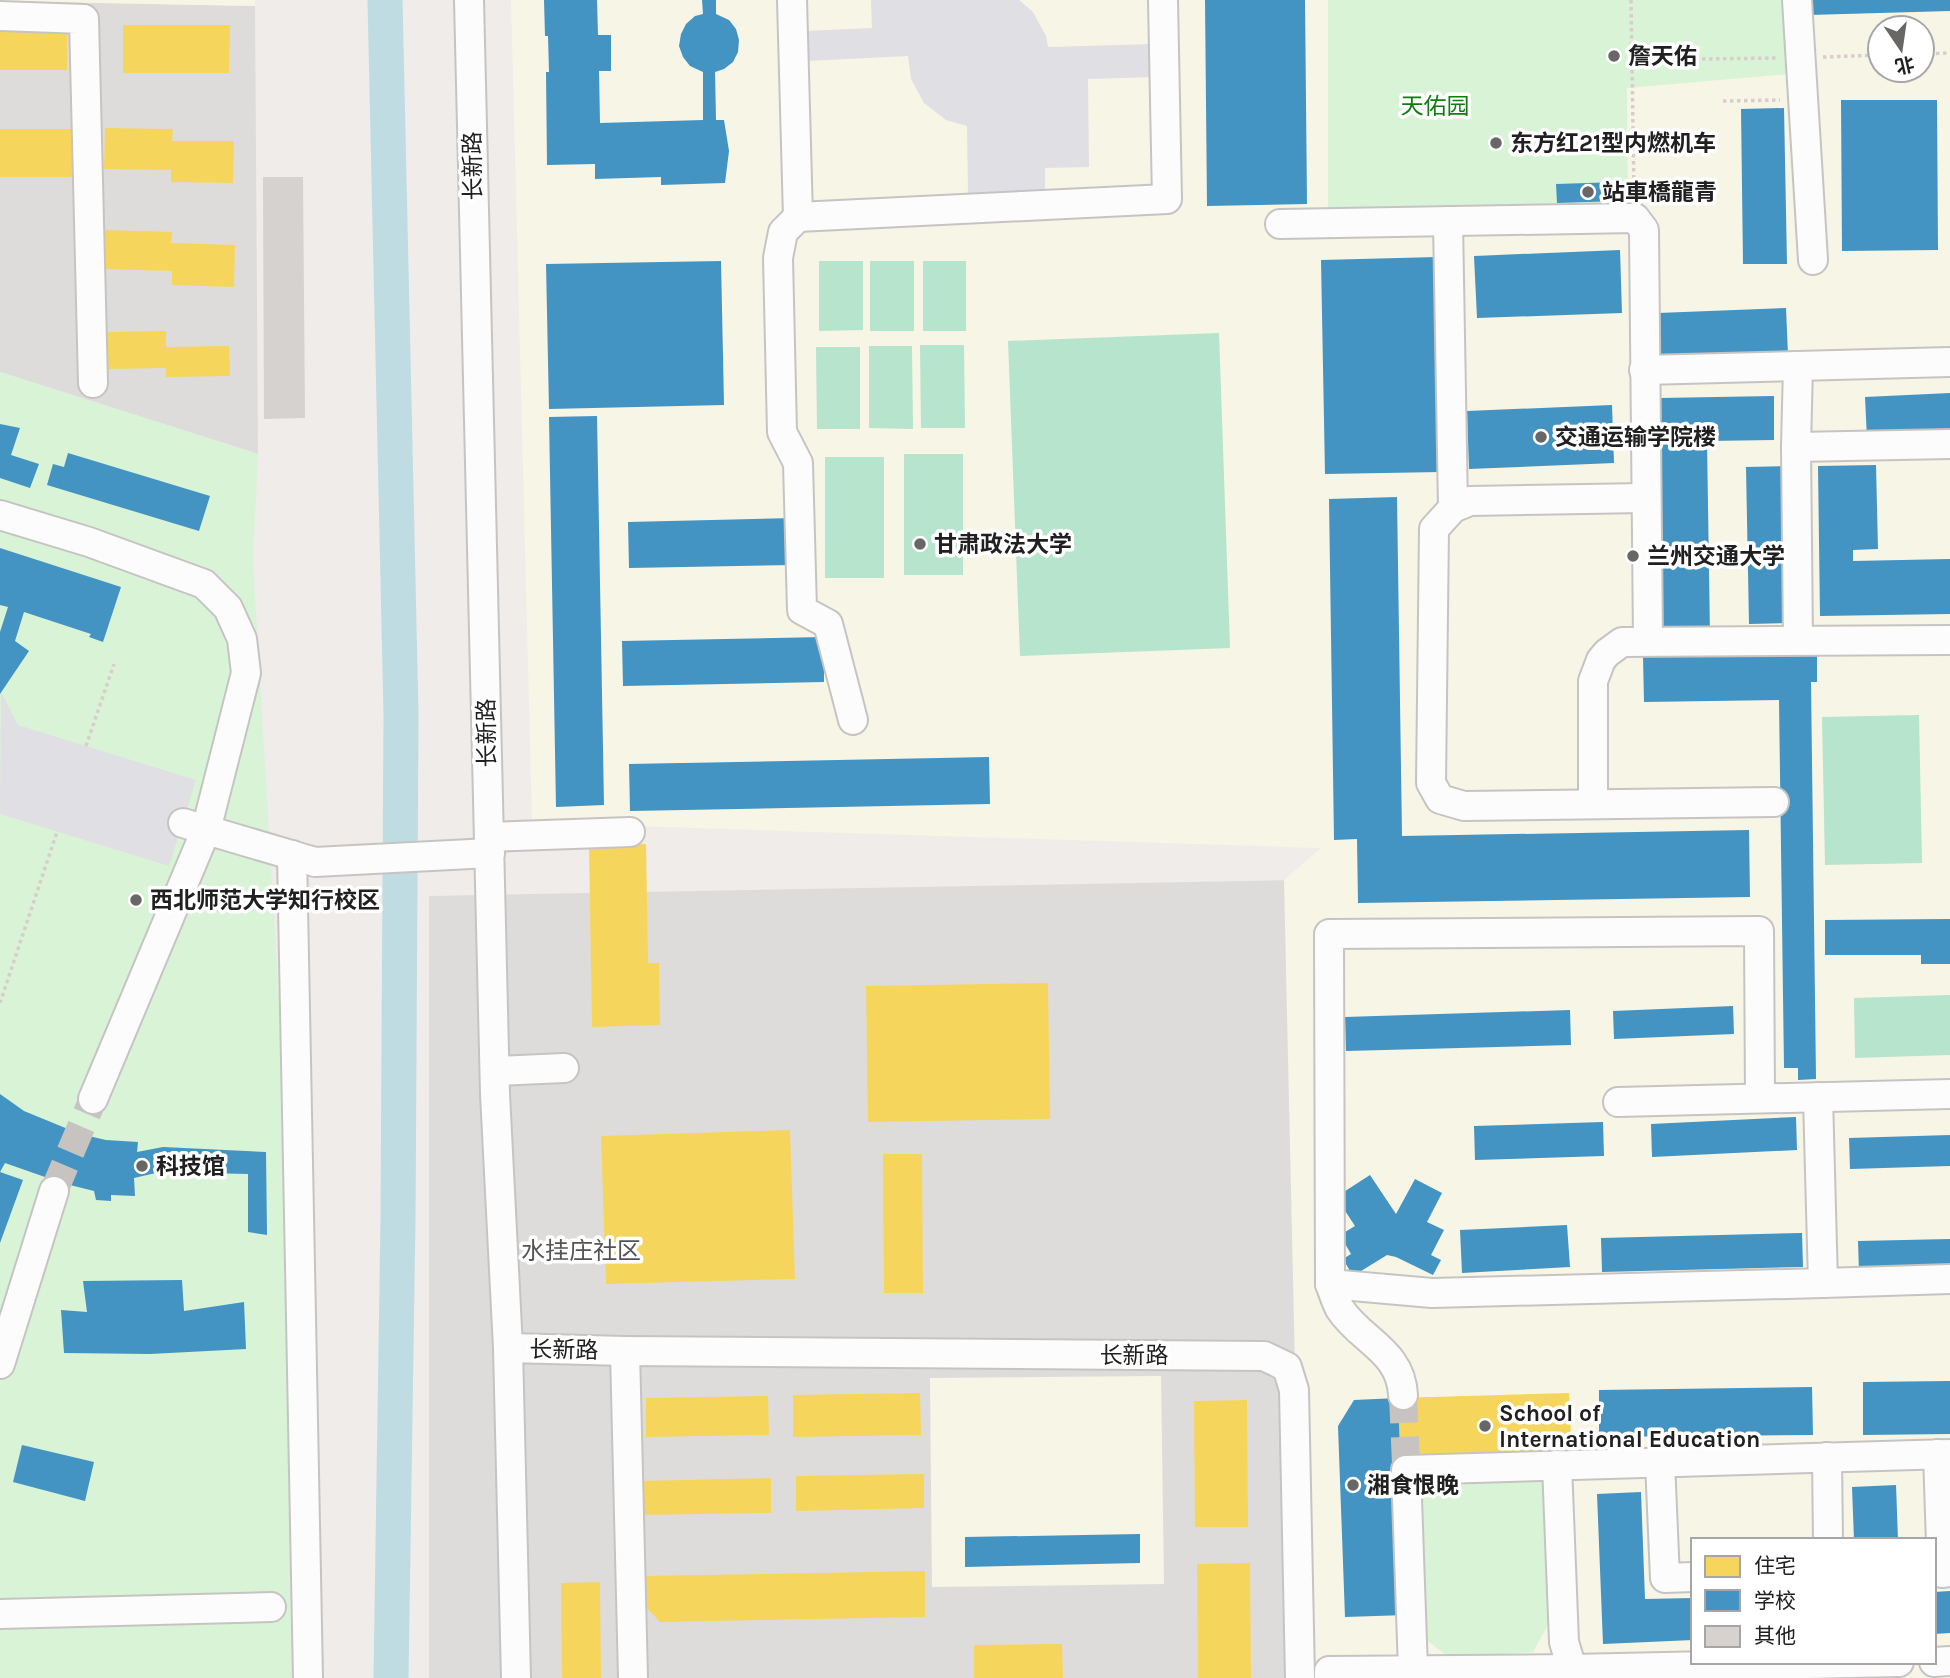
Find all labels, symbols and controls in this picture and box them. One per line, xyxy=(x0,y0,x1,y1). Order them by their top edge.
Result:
north arrow xyxy=(1866,14,1936,84)
place label: 詹天佑 xyxy=(1628,43,1697,70)
marker: 詹天佑 xyxy=(1606,48,1622,64)
text: 北 xyxy=(1893,52,1916,77)
park label: 天佑园 xyxy=(1401,93,1470,120)
place label: 东方红21型内燃机车 xyxy=(1510,130,1716,157)
street label: 长新路 xyxy=(459,131,487,201)
marker: 东方红21型内燃机车 xyxy=(1488,135,1504,151)
place label: 站車橋龍青 xyxy=(1602,179,1717,206)
marker: 站車橋龍青 xyxy=(1580,184,1596,200)
place label: 交通运输学院楼 xyxy=(1555,424,1716,451)
marker: 交通运输学院楼 xyxy=(1533,429,1549,445)
place label: 甘肃政法大学 xyxy=(934,531,1072,558)
marker: 甘肃政法大学 xyxy=(912,536,928,552)
place label: 兰州交通大学 xyxy=(1647,543,1785,570)
marker: 兰州交通大学 xyxy=(1625,548,1641,564)
street label: 长新路 xyxy=(473,698,501,768)
place label: 西北师范大学知行校区 xyxy=(150,887,380,914)
marker: 西北师范大学知行校区 xyxy=(128,892,144,908)
place label: 科技馆 xyxy=(156,1153,225,1180)
marker: 科技馆 xyxy=(134,1158,150,1174)
district label: 水挂庄社区 xyxy=(521,1237,641,1265)
street label: 长新路 xyxy=(529,1336,599,1364)
street label: 长新路 xyxy=(1100,1342,1169,1369)
place label: School of International Education xyxy=(1499,1400,1760,1453)
marker: School of International Education xyxy=(1477,1418,1493,1434)
place label: 湘食恨晚 xyxy=(1367,1472,1459,1499)
marker: 湘食恨晚 xyxy=(1345,1477,1361,1493)
legend xyxy=(1691,1538,1936,1664)
text: 住宅 xyxy=(1754,1554,1796,1578)
text: 学校 xyxy=(1754,1589,1796,1613)
text: 其他 xyxy=(1754,1624,1796,1648)

